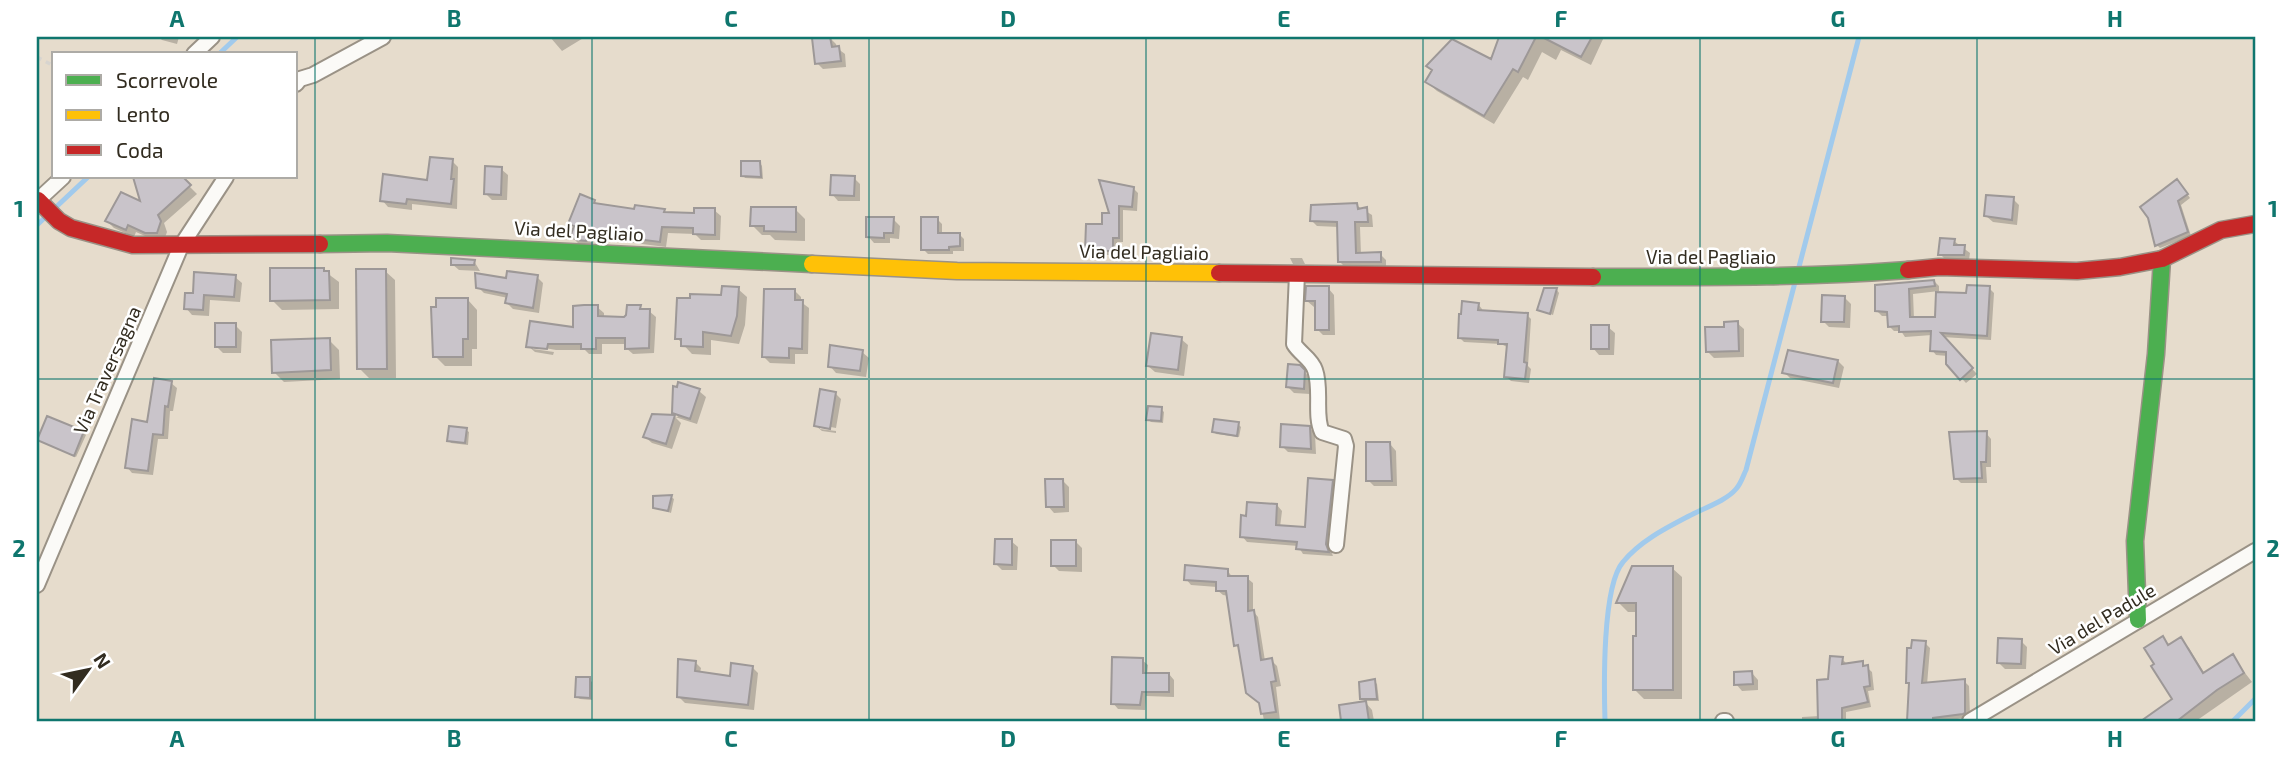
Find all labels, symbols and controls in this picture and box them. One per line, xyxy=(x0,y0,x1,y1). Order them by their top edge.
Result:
text: A xyxy=(169,4,185,32)
text: B xyxy=(447,4,461,32)
text: C xyxy=(724,4,738,32)
text: D xyxy=(1000,4,1016,32)
text: E xyxy=(1277,4,1291,32)
text: F xyxy=(1555,4,1568,32)
text: G xyxy=(1831,4,1845,32)
text: H xyxy=(2107,4,2123,32)
legend xyxy=(52,52,298,178)
text: Scorrevole xyxy=(116,67,218,92)
text: Lento xyxy=(116,101,170,126)
text: Coda xyxy=(116,137,163,162)
text: 1 xyxy=(14,194,24,222)
text: 1 xyxy=(2268,194,2278,222)
street label: Via del Pagliaio xyxy=(514,216,644,245)
street label: Via del Pagliaio xyxy=(1079,239,1209,264)
street label: Via del Pagliaio xyxy=(1646,245,1776,268)
street label: Via Traversagna xyxy=(68,302,145,437)
text: 2 xyxy=(12,534,26,562)
text: 2 xyxy=(2266,534,2280,562)
street label: Via del Padule xyxy=(2044,578,2159,659)
north arrow xyxy=(52,636,122,706)
text: N xyxy=(89,648,116,672)
text: A xyxy=(169,724,185,752)
text: B xyxy=(447,724,461,752)
text: C xyxy=(724,724,738,752)
text: D xyxy=(1000,724,1016,752)
text: E xyxy=(1277,724,1291,752)
text: F xyxy=(1555,724,1568,752)
text: G xyxy=(1831,724,1845,752)
text: H xyxy=(2107,724,2123,752)

